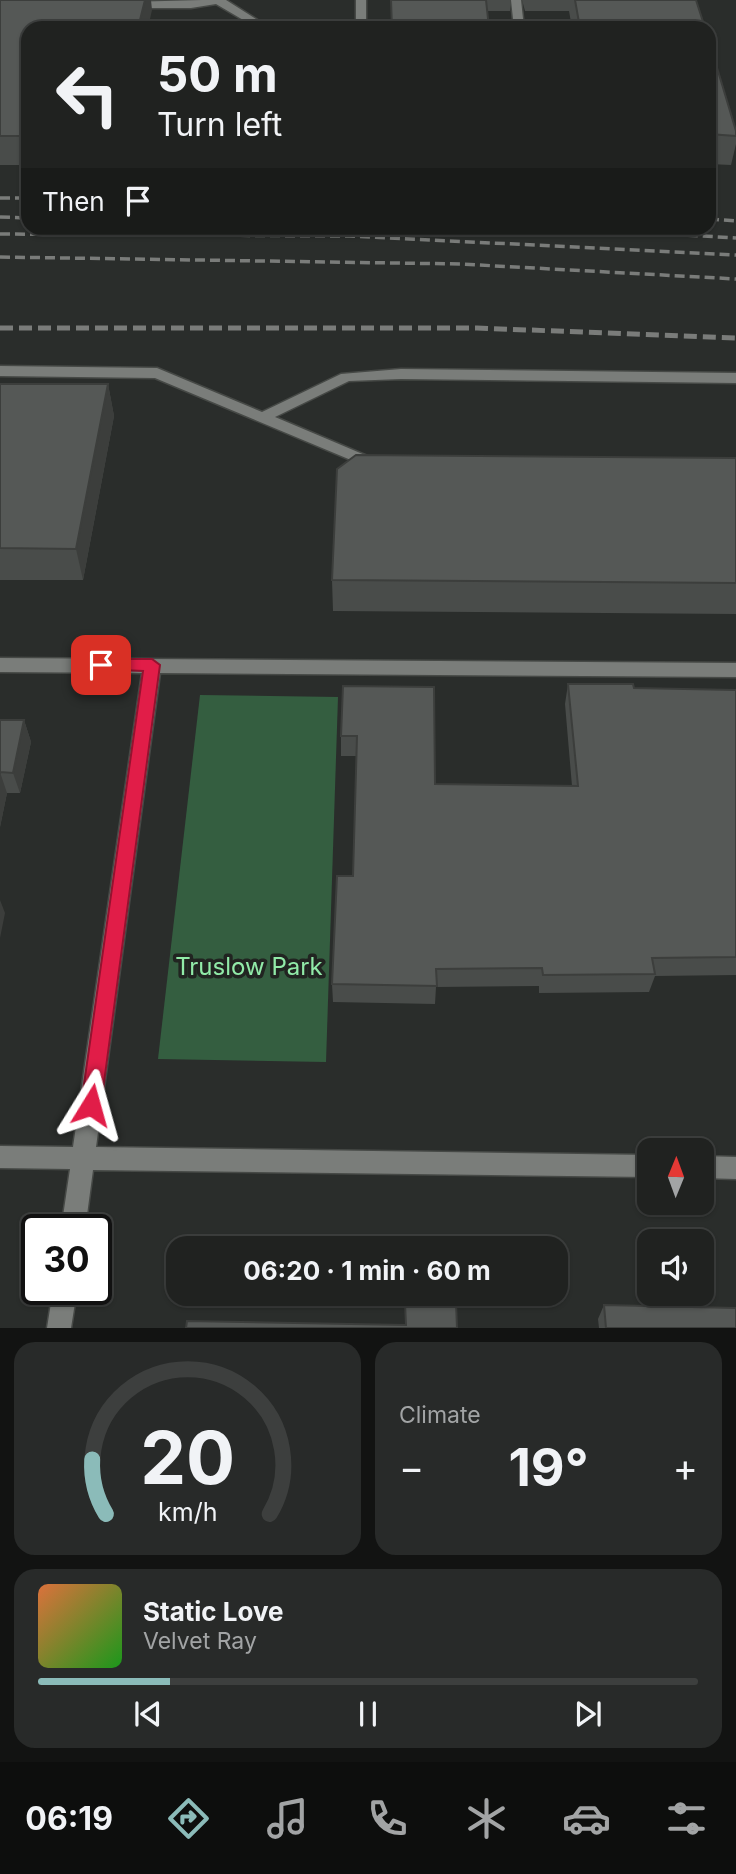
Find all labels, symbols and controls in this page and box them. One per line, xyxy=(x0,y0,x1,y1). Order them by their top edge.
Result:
text: 50 m xyxy=(157,45,278,104)
icon: left xyxy=(42,49,133,140)
text: Turn left xyxy=(157,105,282,144)
icon: arrive xyxy=(119,182,157,220)
text: Then xyxy=(42,186,105,217)
pin xyxy=(71,635,131,695)
icon: arrive xyxy=(82,646,120,684)
park label: Truslow Park xyxy=(175,952,323,981)
position arrow xyxy=(54,1068,128,1142)
north arrow xyxy=(637,1138,714,1214)
map controls xyxy=(637,1138,714,1306)
speed limit sign: 30 xyxy=(21,1214,112,1305)
button: sound xyxy=(637,1229,714,1306)
text: 06:20 · 1 min · 60 m xyxy=(243,1255,491,1286)
text: Climate xyxy=(399,1401,481,1429)
text: 20 xyxy=(140,1414,235,1503)
text: 19° xyxy=(508,1436,589,1499)
text: − xyxy=(399,1444,424,1490)
text: + xyxy=(673,1444,698,1490)
text: km/h xyxy=(158,1497,217,1527)
text: Static Love xyxy=(143,1596,284,1627)
text: Velvet Ray xyxy=(143,1627,257,1655)
icon: previous xyxy=(129,1695,167,1733)
icon: pause xyxy=(349,1695,387,1733)
icon: next xyxy=(569,1695,607,1733)
icon: directions xyxy=(164,1794,213,1843)
icon: music xyxy=(263,1794,312,1843)
icon: phone xyxy=(363,1794,412,1843)
icon: climate xyxy=(462,1794,511,1843)
icon: car xyxy=(562,1794,611,1843)
icon: filters xyxy=(662,1794,711,1843)
text: 06:19 xyxy=(25,1799,113,1838)

